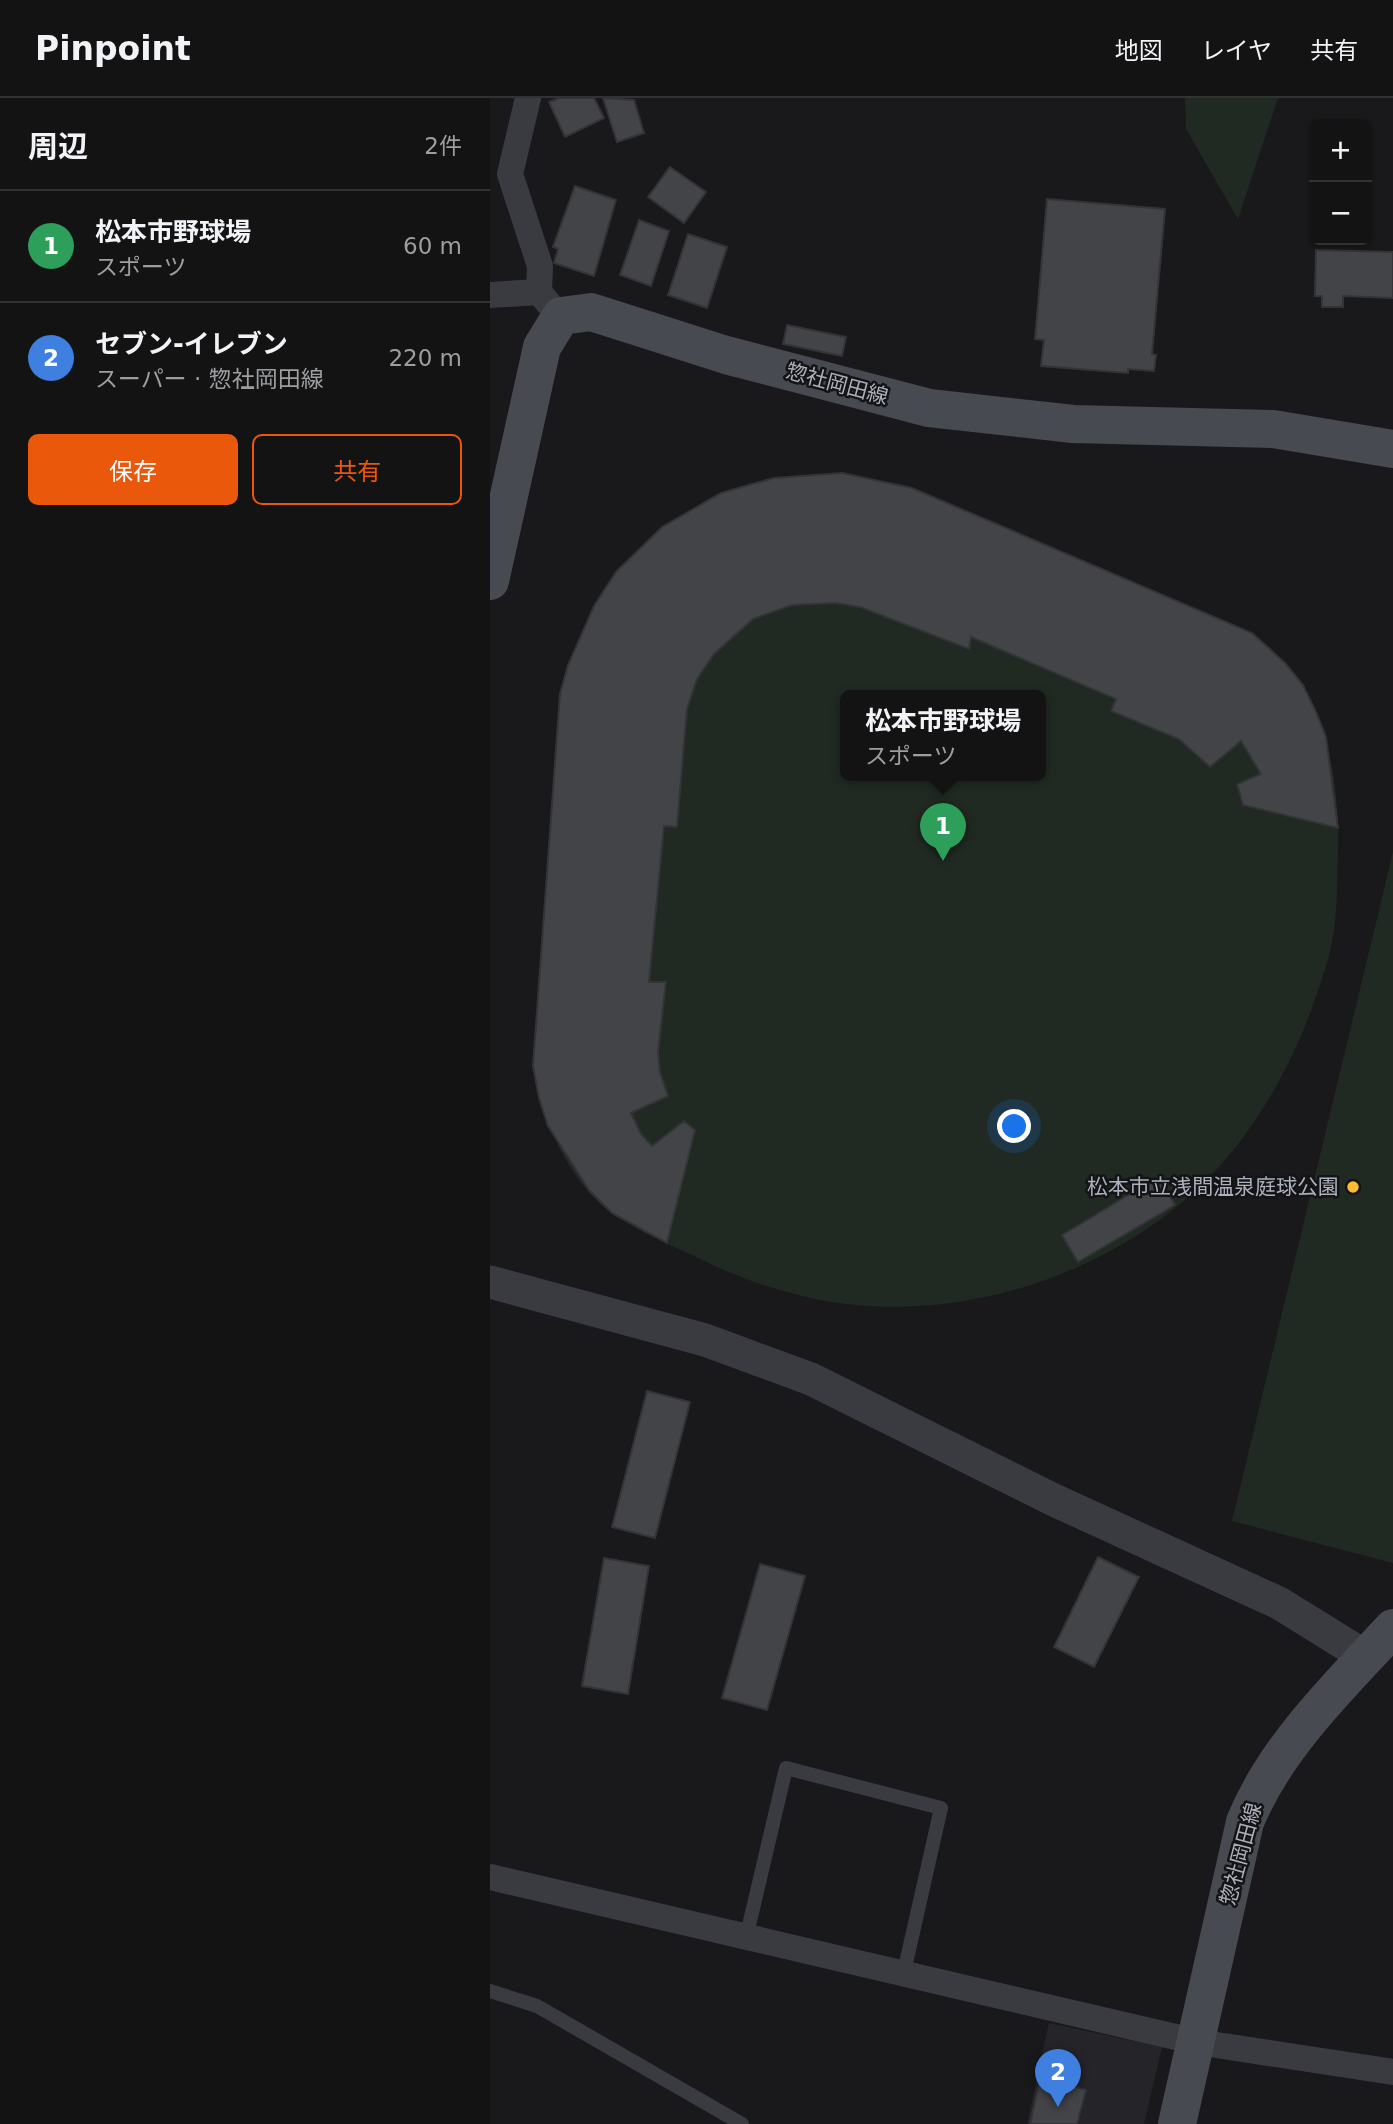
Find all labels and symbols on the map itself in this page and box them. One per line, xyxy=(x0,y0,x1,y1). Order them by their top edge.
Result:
street label: 惣社岡田線 xyxy=(783,359,891,409)
pin: 1 xyxy=(920,803,966,861)
your location xyxy=(997,1109,1031,1143)
place label: 松本市立浅間温泉庭球公園 xyxy=(1087,1175,1339,1199)
marker: 松本市立浅間温泉庭球公園 xyxy=(1345,1179,1361,1195)
street label: 惣社岡田線 xyxy=(1216,1800,1266,1908)
pin: 2 xyxy=(1035,2049,1081,2107)

